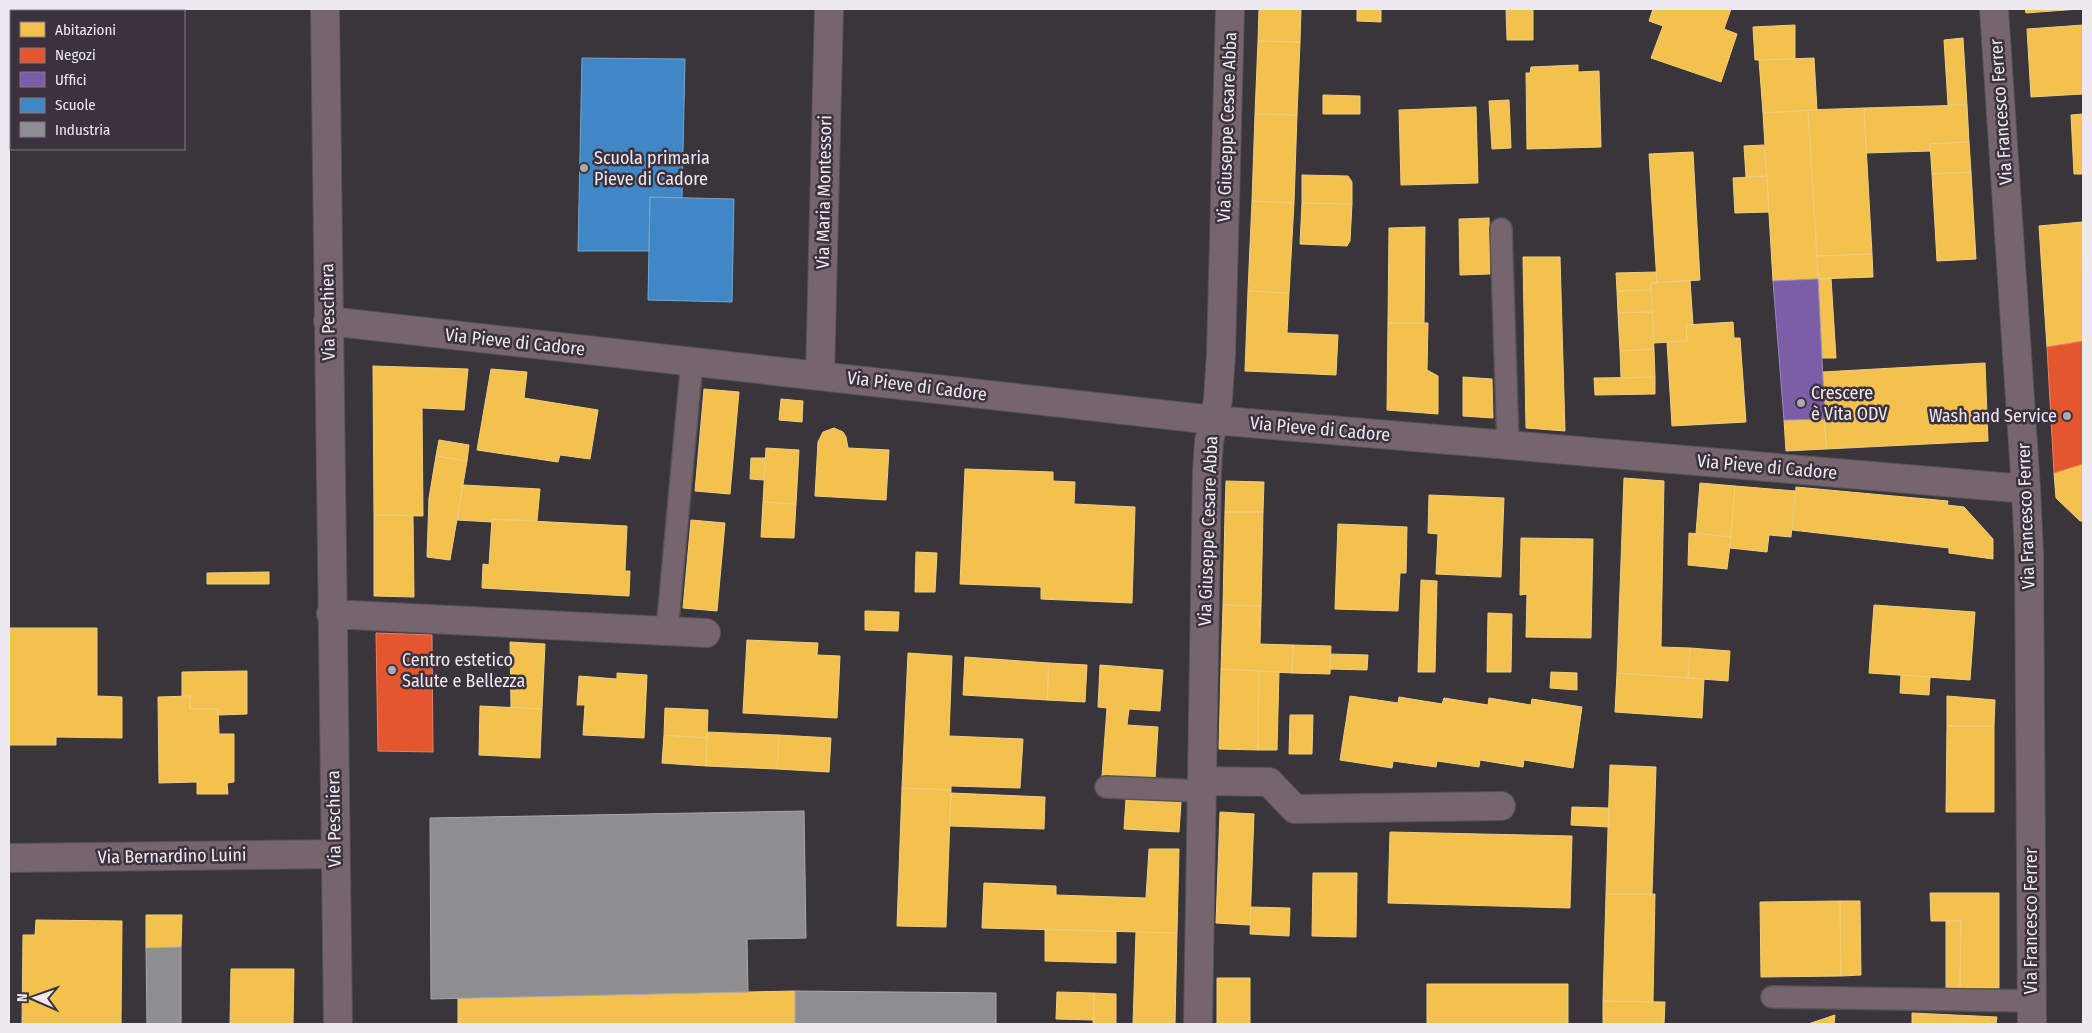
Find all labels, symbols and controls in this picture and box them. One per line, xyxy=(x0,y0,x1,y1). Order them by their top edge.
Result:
legend xyxy=(10,10,185,150)
text: Abitazioni xyxy=(55,21,116,39)
street label: Via Giuseppe Cesare Abba xyxy=(1213,31,1241,222)
street label: Via Francesco Ferrer xyxy=(1985,37,2017,186)
text: Negozi xyxy=(55,46,96,64)
text: Uffici xyxy=(55,71,86,89)
text: Scuole xyxy=(55,96,96,114)
street label: Via Maria Montessori xyxy=(812,115,836,269)
text: Industria xyxy=(55,121,110,139)
place label: Scuola primaria Pieve di Cadore xyxy=(594,147,710,190)
marker: Scuola primaria Pieve di Cadore xyxy=(578,162,590,174)
street label: Via Peschiera xyxy=(316,263,340,361)
street label: Via Pieve di Cadore xyxy=(444,324,586,360)
street label: Via Pieve di Cadore xyxy=(846,367,988,405)
place label: Crescere è Vita ODV xyxy=(1811,382,1888,425)
marker: Crescere è Vita ODV xyxy=(1795,397,1807,409)
place label: Wash and Service xyxy=(1929,405,2057,427)
marker: Wash and Service xyxy=(2061,410,2073,422)
street label: Via Pieve di Cadore xyxy=(1249,412,1391,446)
street label: Via Giuseppe Cesare Abba xyxy=(1194,435,1222,626)
street label: Via Francesco Ferrer xyxy=(2012,442,2040,590)
street label: Via Pieve di Cadore xyxy=(1696,450,1838,484)
place label: Centro estetico Salute e Bellezza xyxy=(402,649,526,692)
marker: Centro estetico Salute e Bellezza xyxy=(386,664,398,676)
street label: Via Peschiera xyxy=(322,770,346,868)
street label: Via Bernardino Luini xyxy=(97,844,247,868)
street label: Via Francesco Ferrer xyxy=(2020,847,2042,994)
north arrow xyxy=(10,973,60,1023)
text: N xyxy=(14,993,31,1002)

